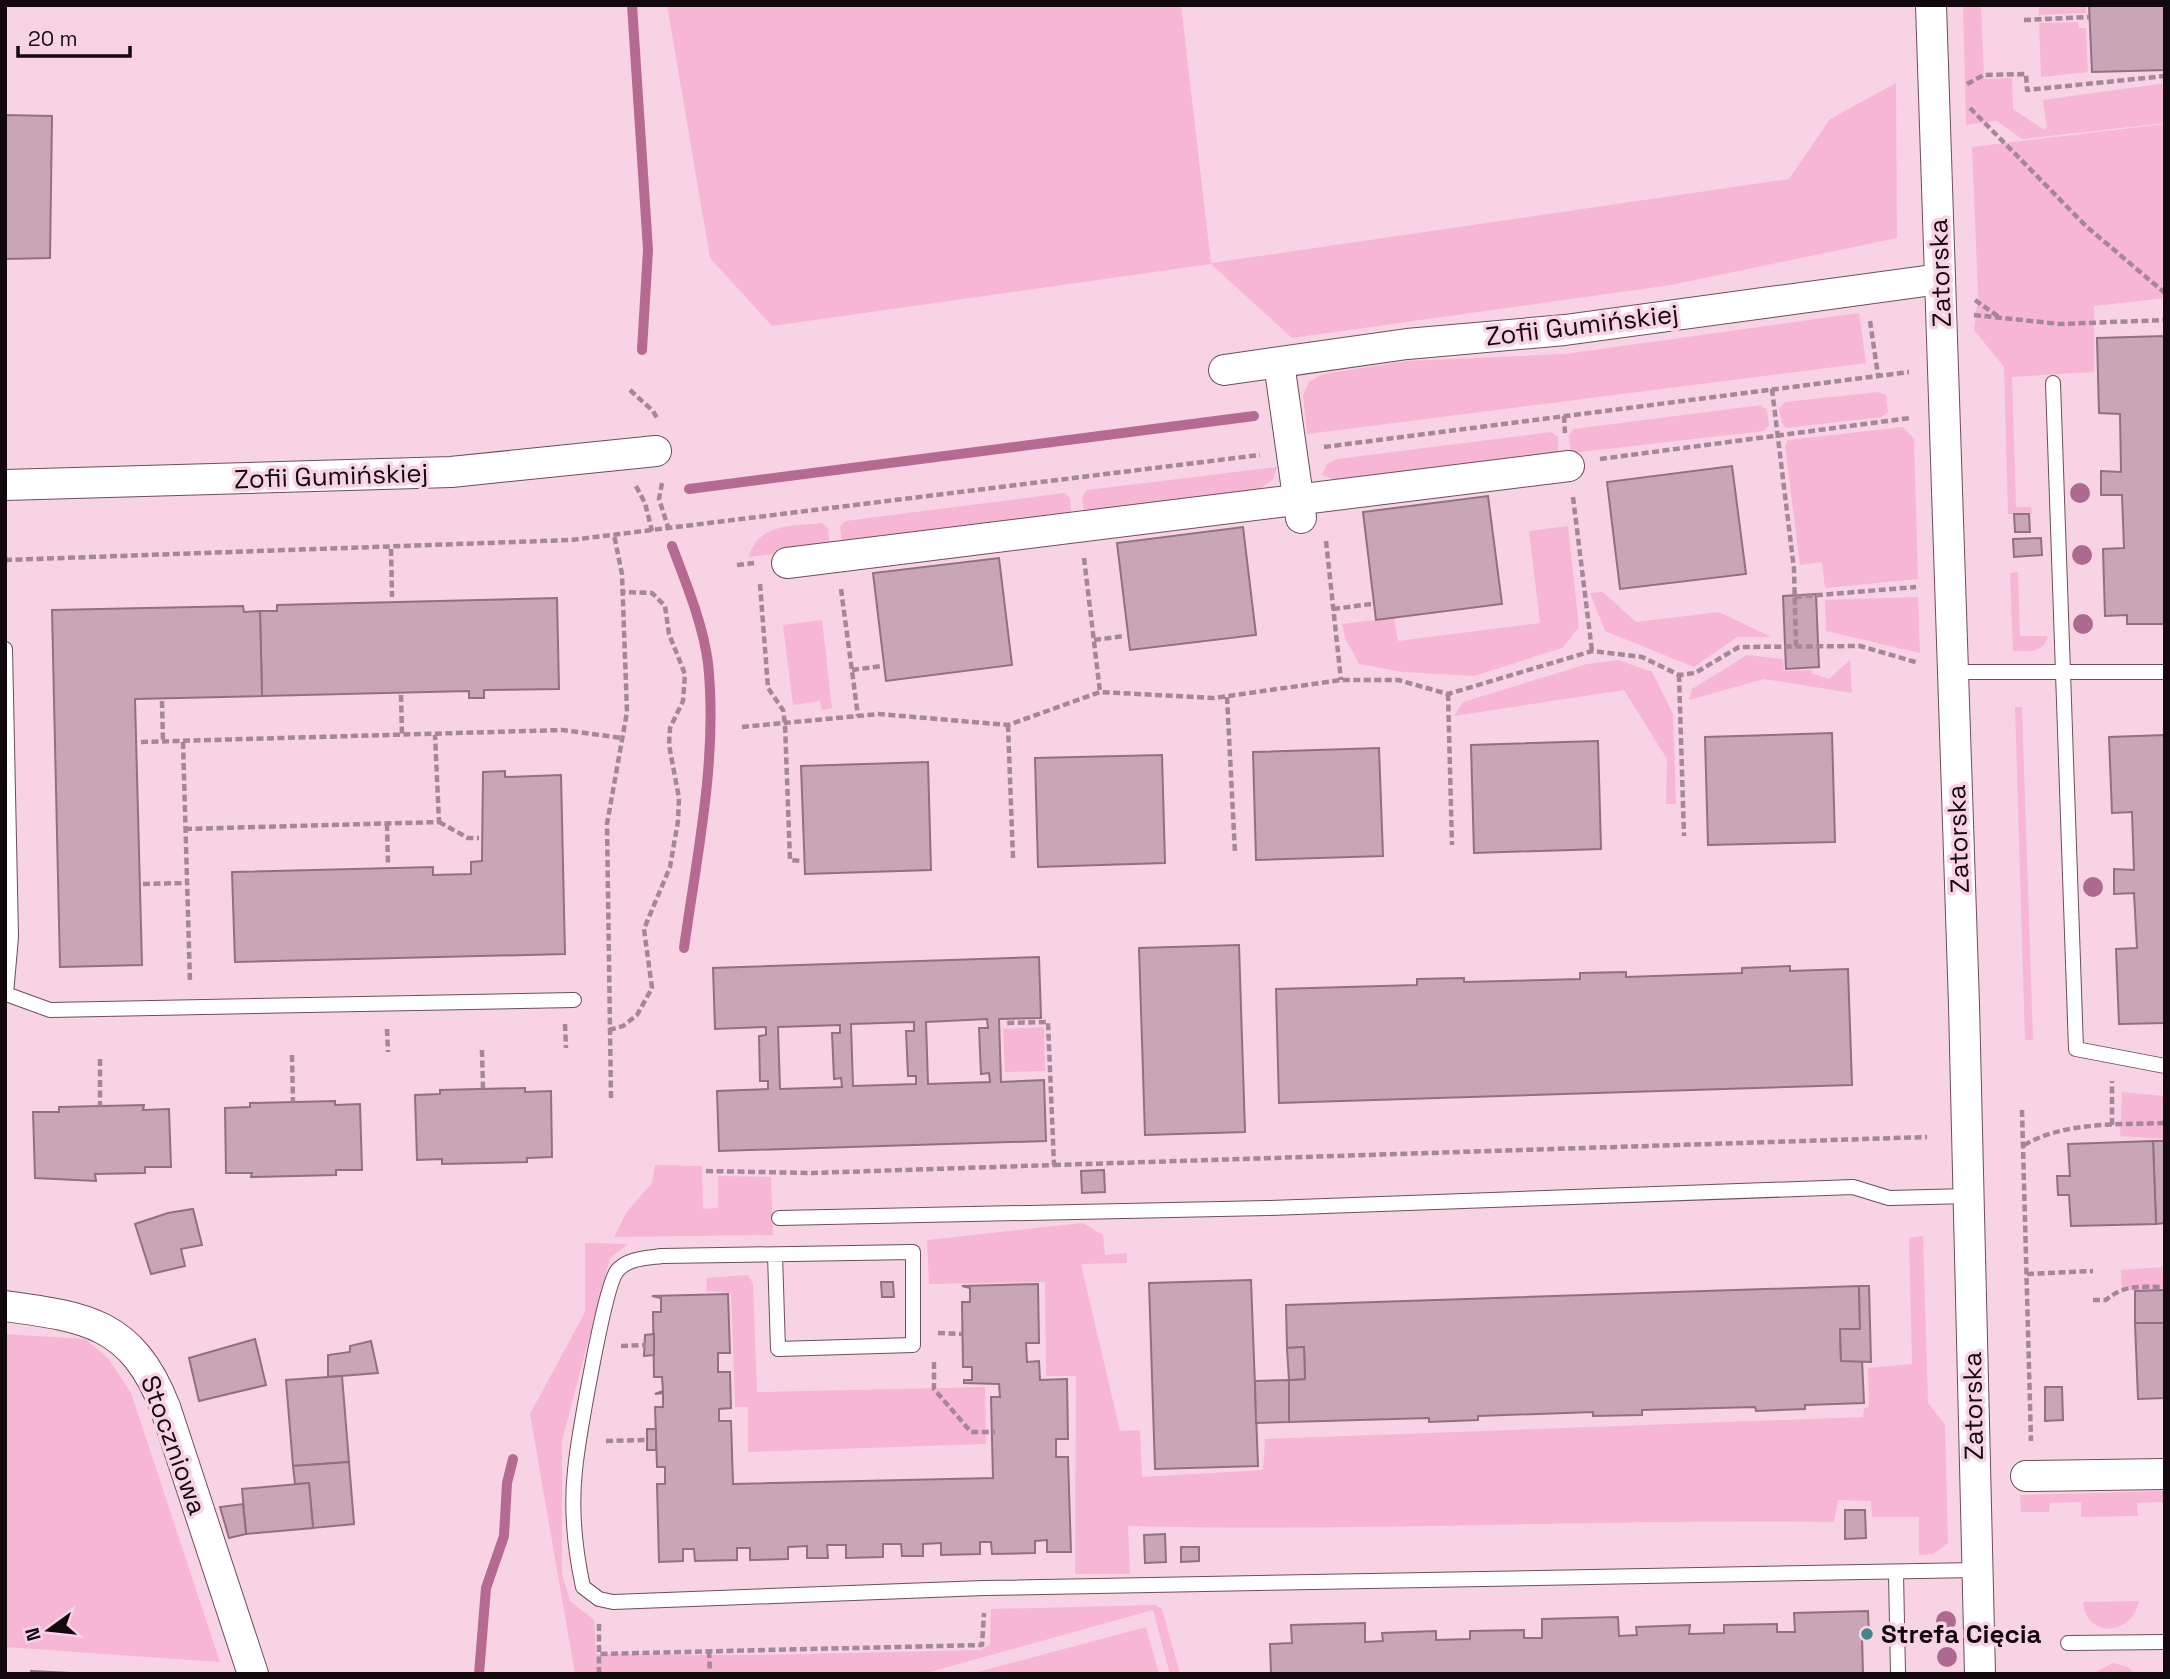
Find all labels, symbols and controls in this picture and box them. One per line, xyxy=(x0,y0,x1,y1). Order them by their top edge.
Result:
scale bar xyxy=(18,14,130,58)
text: 20 m xyxy=(28,25,78,52)
street label: Zatorska xyxy=(1921,218,1959,328)
street label: Zofii Gumińskiej xyxy=(1484,296,1680,354)
street label: Zofii Gumińskiej xyxy=(233,456,429,496)
street label: Zatorska xyxy=(1939,784,1977,894)
street label: Zatorska xyxy=(1955,1351,1991,1461)
street label: Stoczniowa xyxy=(133,1371,215,1519)
north arrow xyxy=(14,1595,84,1665)
place label: Strefa Cięcia xyxy=(1881,1617,2042,1651)
text: N xyxy=(19,1625,47,1644)
marker: Strefa Cięcia xyxy=(1859,1626,1875,1642)

